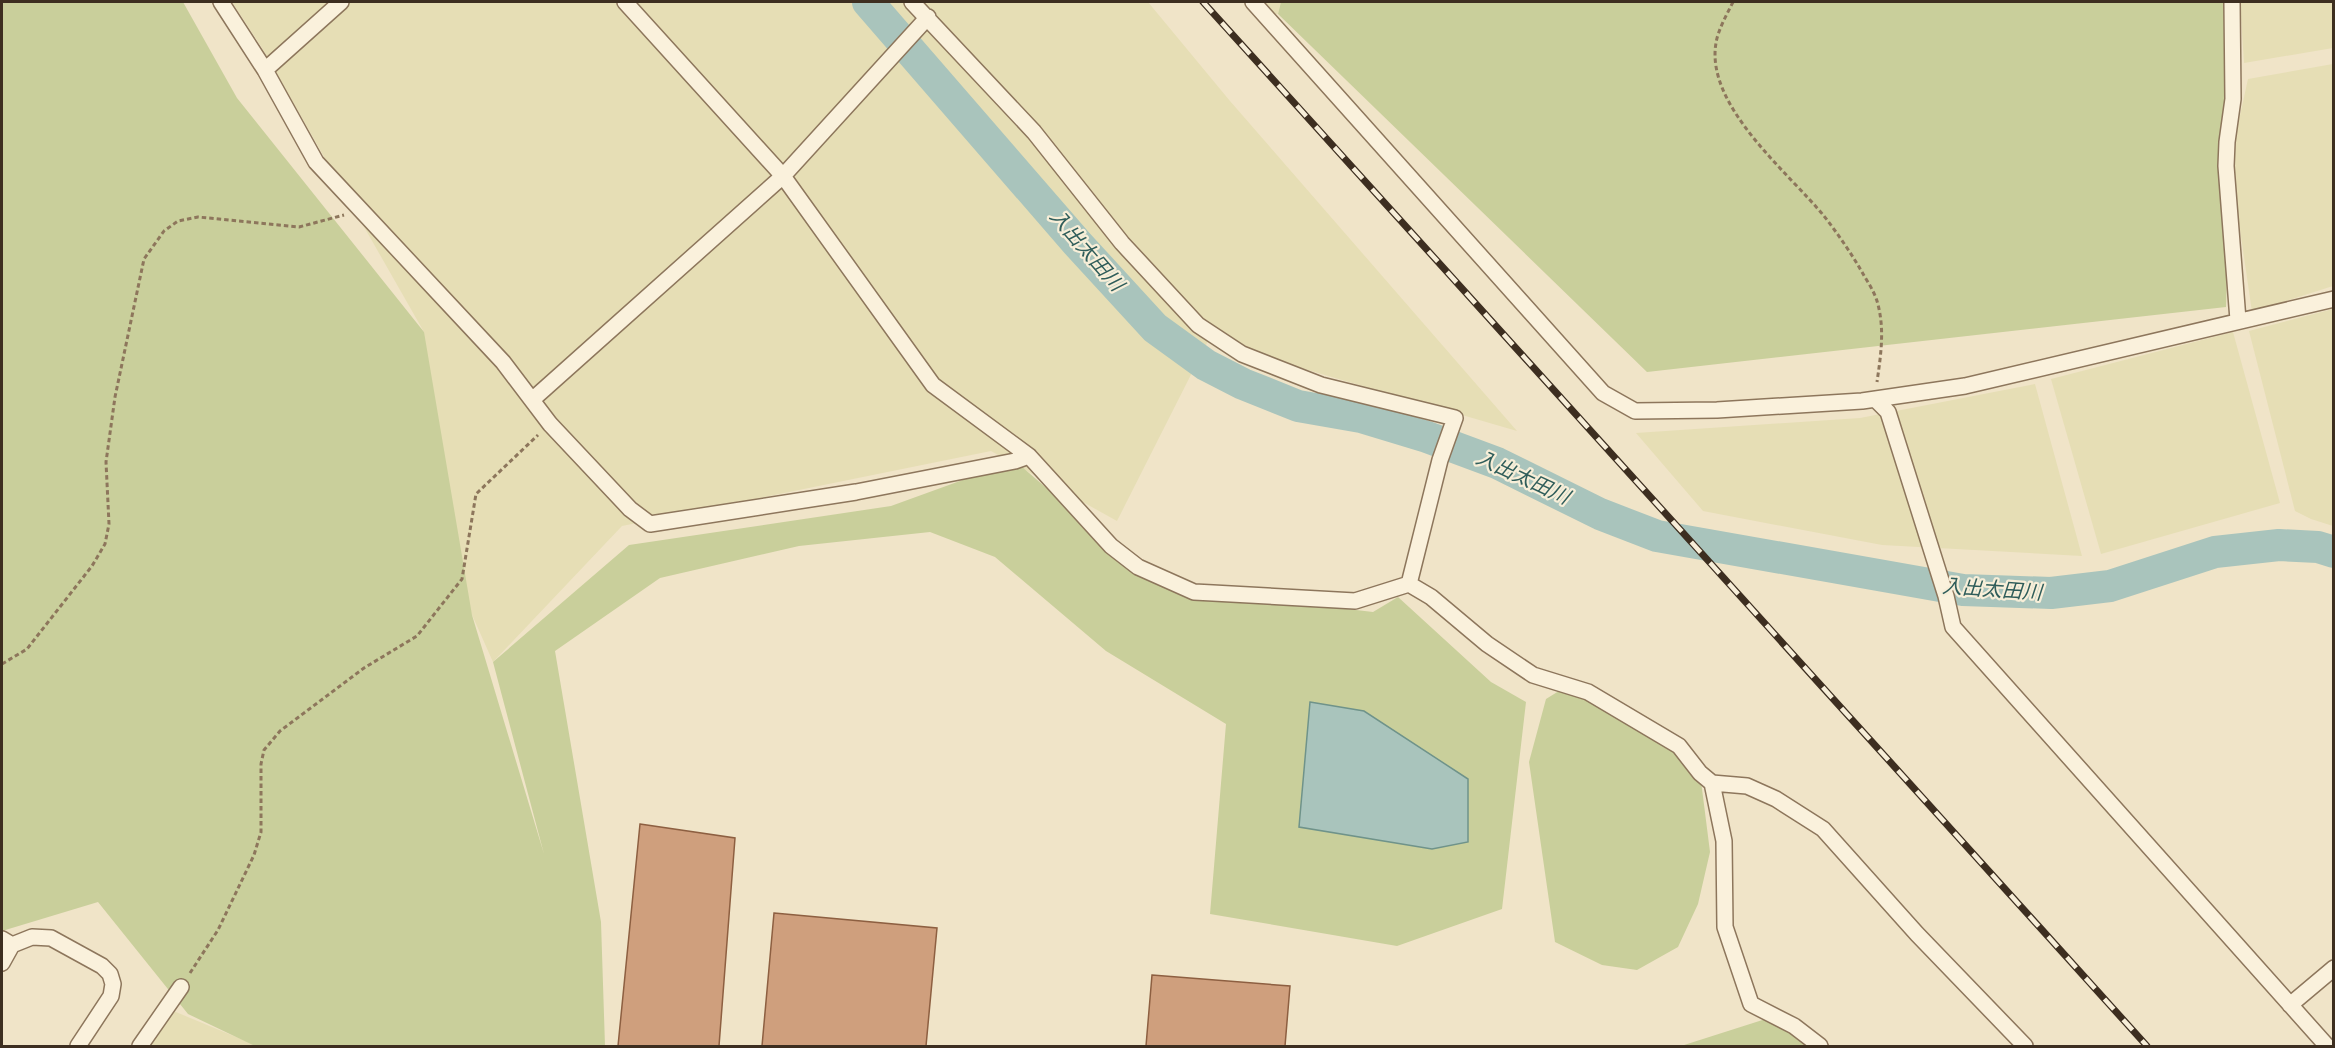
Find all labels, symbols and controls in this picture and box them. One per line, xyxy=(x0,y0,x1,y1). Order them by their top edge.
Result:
water label: 入出太田川 xyxy=(1045,204,1130,297)
water label: 入出太田川 xyxy=(1473,445,1575,510)
water label: 入出太田川 xyxy=(1941,574,2045,605)

